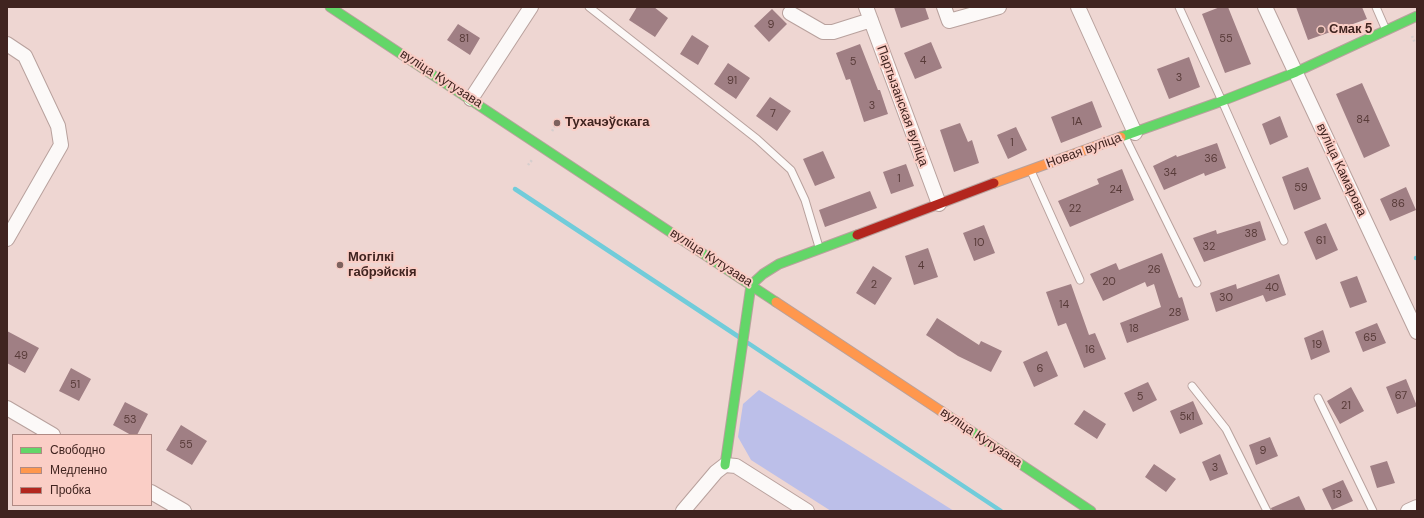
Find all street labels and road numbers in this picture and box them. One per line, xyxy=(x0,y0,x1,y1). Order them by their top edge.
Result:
street label: Партызанская вуліца xyxy=(873,43,931,169)
street label: вуліца Кутузава xyxy=(397,47,485,111)
street label: вуліца Камарова xyxy=(1313,121,1369,219)
street label: Новая вуліца xyxy=(1044,130,1124,172)
street label: вуліца Кутузава xyxy=(667,226,755,290)
street label: вуліца Кутузава xyxy=(937,405,1025,471)

